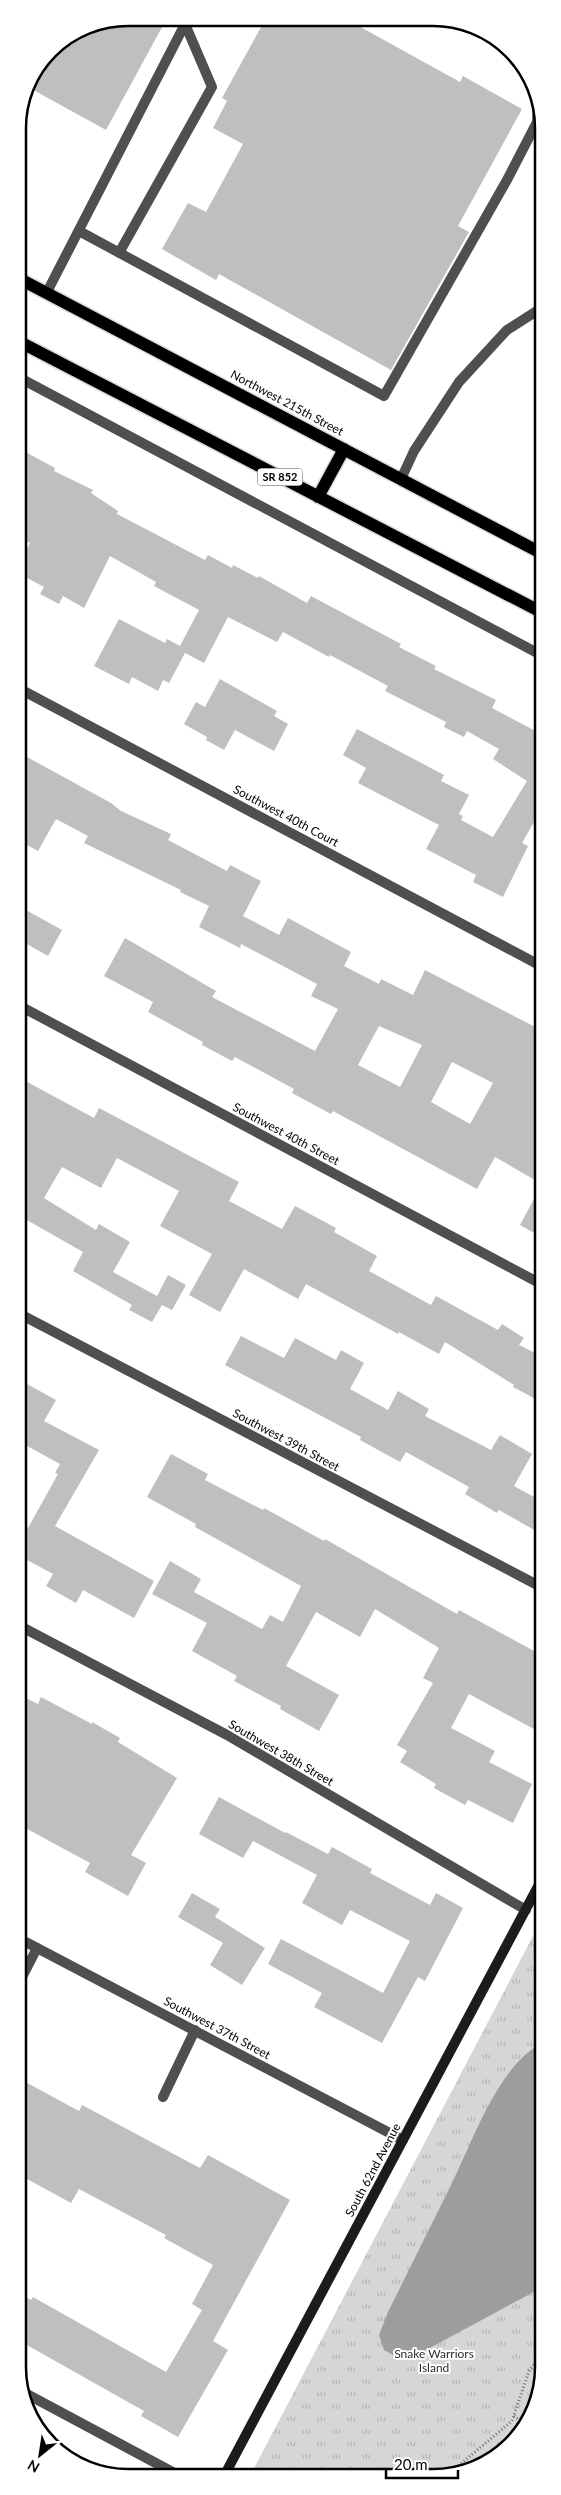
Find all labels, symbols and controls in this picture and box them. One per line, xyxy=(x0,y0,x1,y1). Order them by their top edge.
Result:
street label: Northwest 215th Street xyxy=(228,366,347,439)
road number: SR 852 xyxy=(258,468,302,486)
street label: Southwest 40th Court xyxy=(231,781,342,850)
street label: Southwest 40th Street xyxy=(230,1099,343,1168)
street label: Southwest 39th Street xyxy=(230,1405,343,1474)
street label: Southwest 38th Street xyxy=(226,1716,337,1789)
street label: Southwest 37th Street xyxy=(161,1993,274,2062)
street label: South 62nd Avenue xyxy=(342,2120,404,2219)
park label: Snake Warriors Island xyxy=(394,2346,474,2375)
north arrow xyxy=(15,2430,65,2480)
scale bar xyxy=(386,2448,458,2480)
text: 20 m xyxy=(394,2455,428,2473)
text: N xyxy=(24,2457,42,2477)

